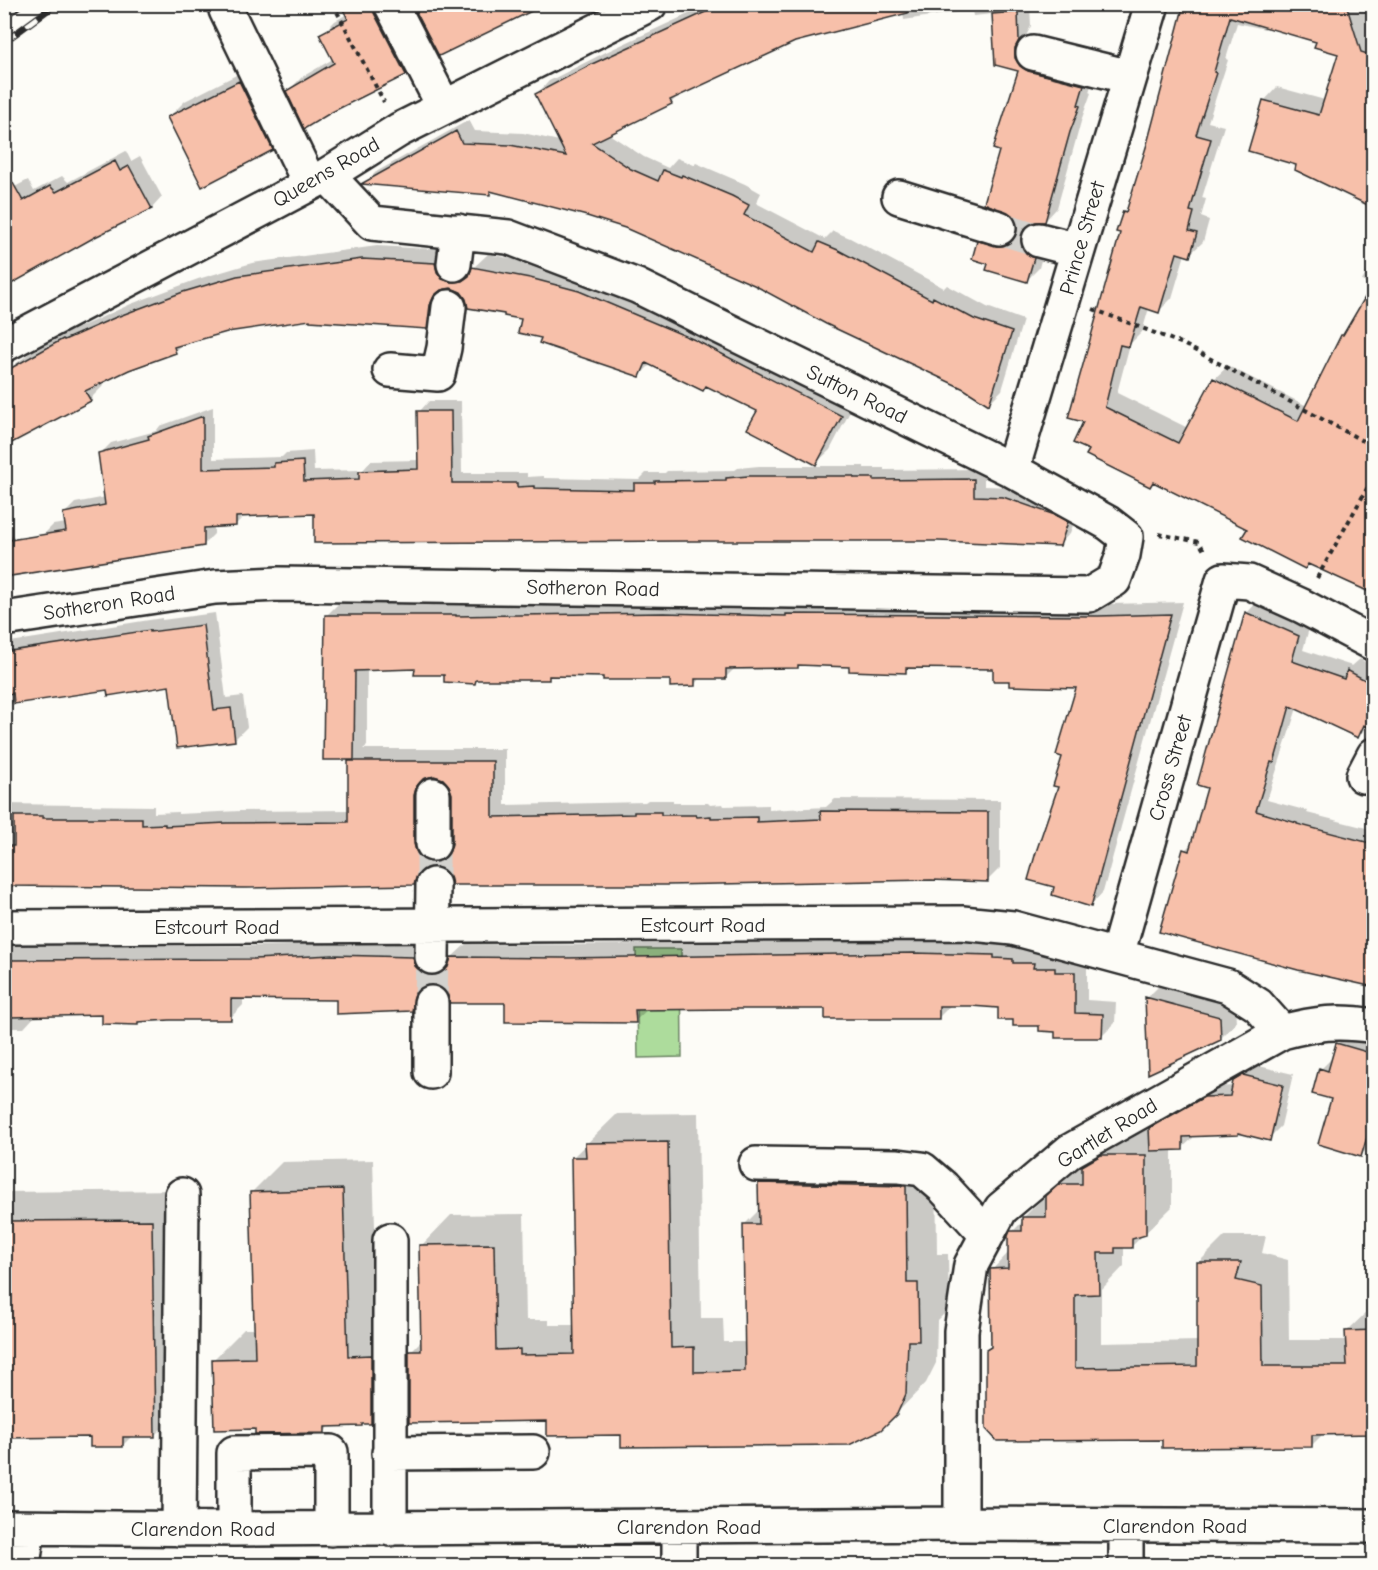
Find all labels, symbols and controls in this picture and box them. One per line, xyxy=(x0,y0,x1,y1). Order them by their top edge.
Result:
street label: Queens Road xyxy=(268,132,384,212)
street label: Prince Street xyxy=(1054,178,1110,297)
street label: Sutton Road xyxy=(803,359,911,429)
street label: Sotheron Road xyxy=(526,575,660,601)
street label: Sotheron Road xyxy=(41,581,177,625)
street label: Cross Street xyxy=(1143,711,1197,824)
street label: Estcourt Road xyxy=(640,913,766,937)
street label: Estcourt Road xyxy=(154,915,280,939)
street label: Gartlet Road xyxy=(1052,1093,1162,1173)
street label: Clarendon Road xyxy=(1103,1514,1247,1538)
street label: Clarendon Road xyxy=(617,1515,761,1539)
street label: Clarendon Road xyxy=(131,1517,275,1541)

